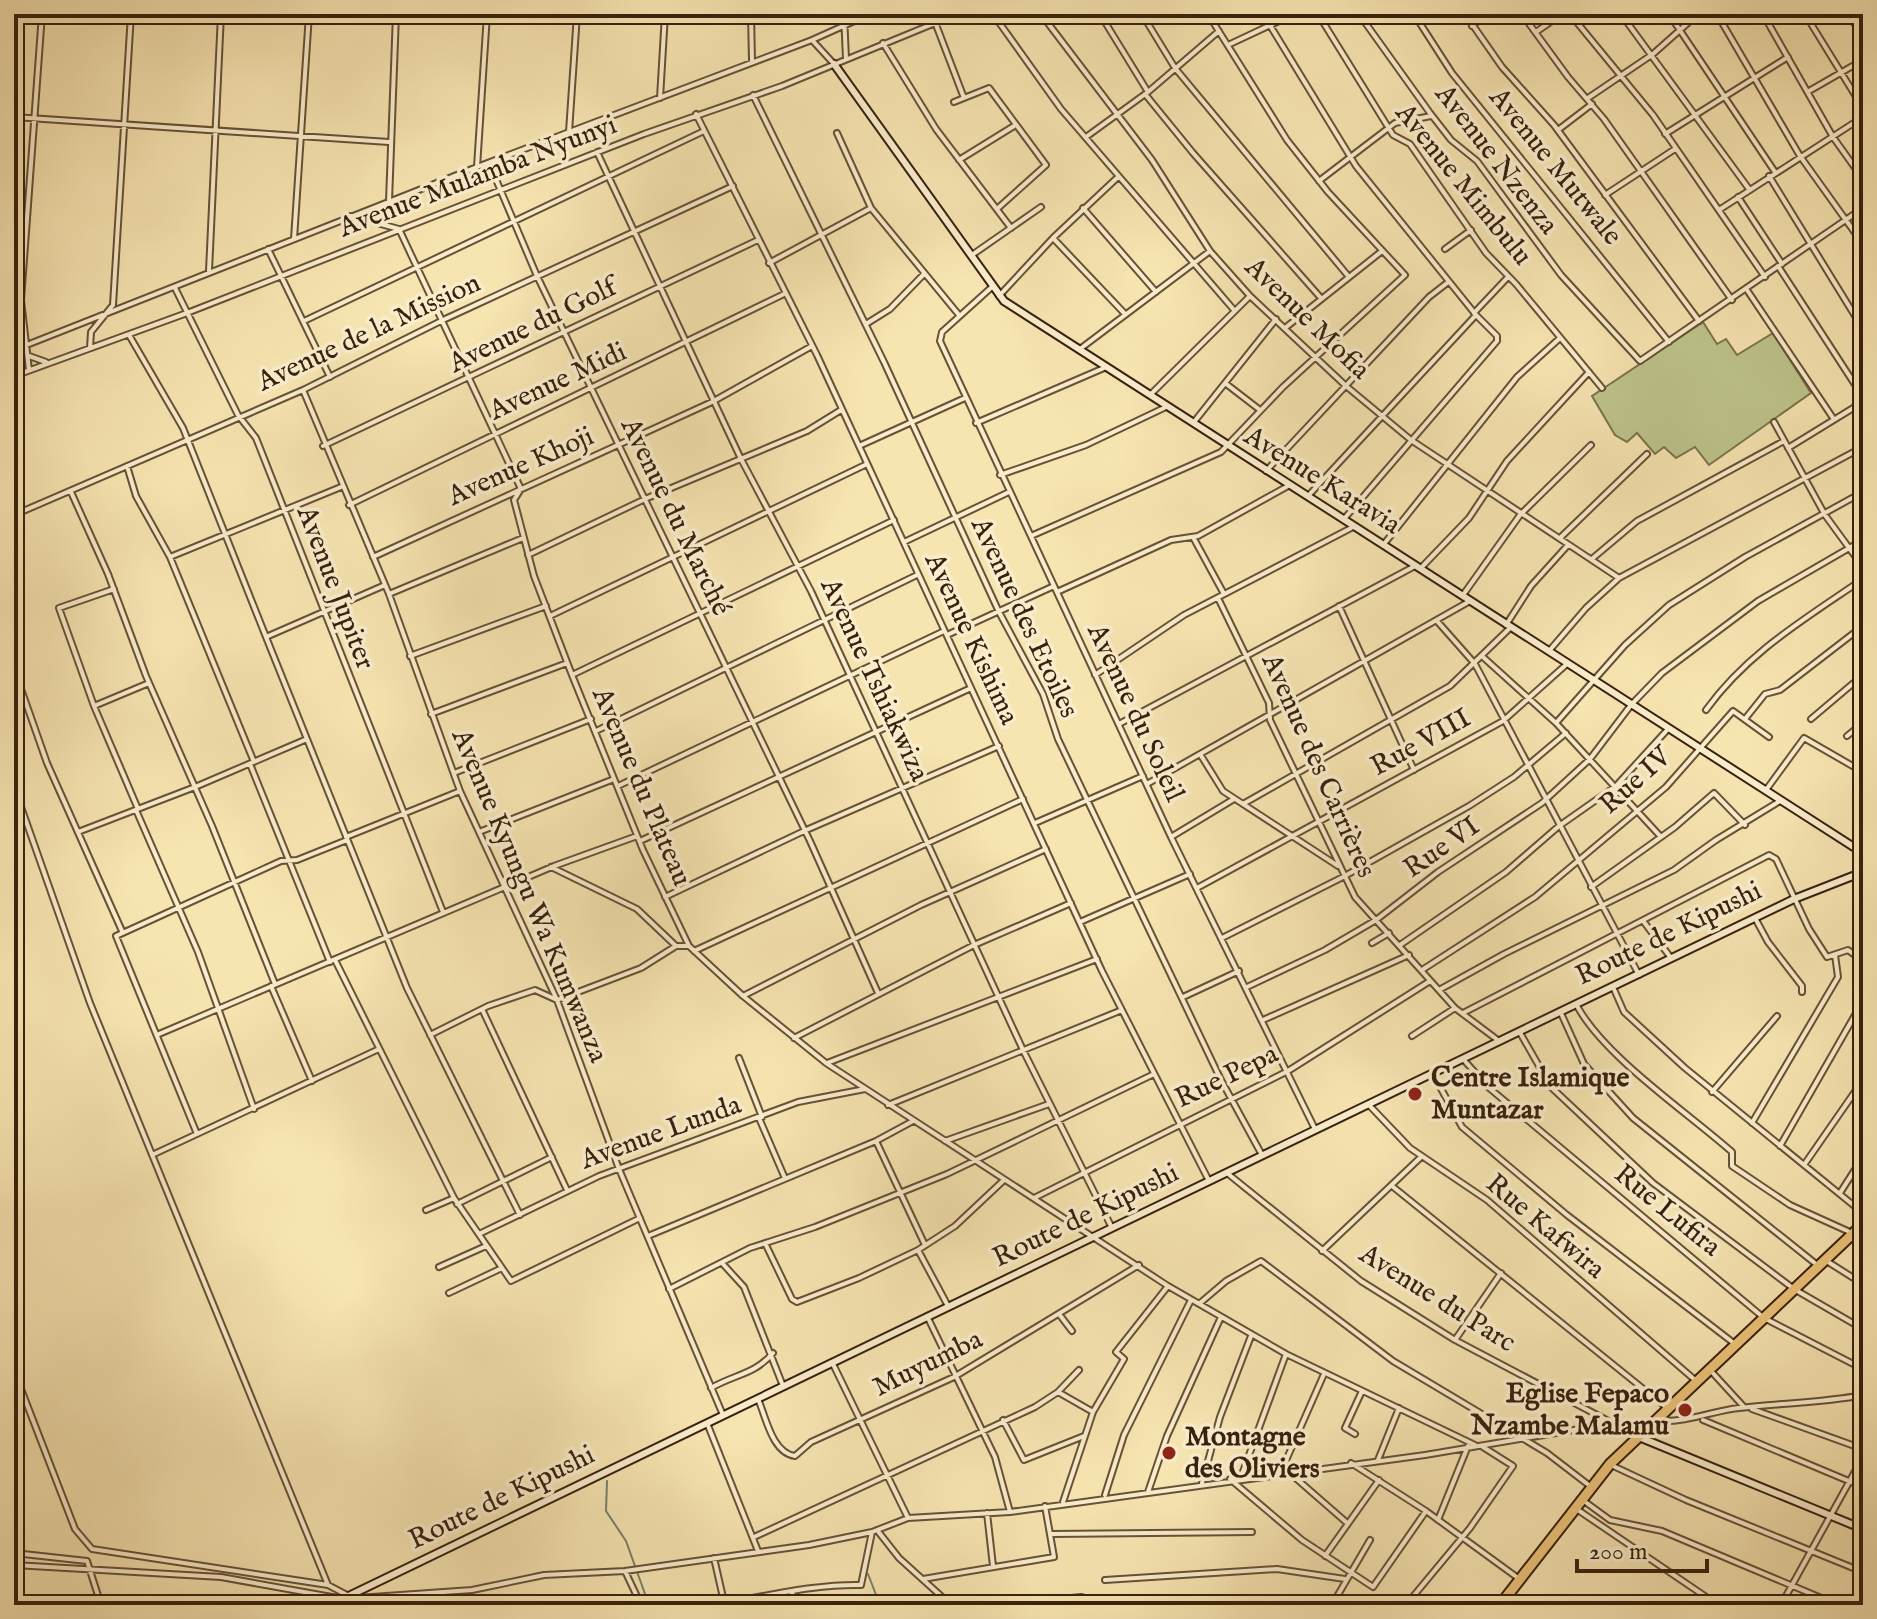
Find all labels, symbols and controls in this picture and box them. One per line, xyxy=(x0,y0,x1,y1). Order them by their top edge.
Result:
street label: Avenue Nzenza xyxy=(1426,77,1566,243)
street label: Avenue Mutwale xyxy=(1480,80,1629,253)
street label: Avenue Mimbulu xyxy=(1386,96,1539,273)
street label: Avenue Mulamba Nyunyi xyxy=(333,108,622,247)
street label: Avenue Mofia xyxy=(1236,250,1378,388)
street label: Avenue de la Mission xyxy=(251,266,486,400)
street label: Avenue du Golf xyxy=(442,268,627,382)
street label: Avenue Midi xyxy=(483,335,632,430)
street label: Avenue du Marché xyxy=(612,412,738,622)
street label: Avenue Karavia xyxy=(1236,418,1408,544)
street label: Avenue Khoji xyxy=(442,419,599,515)
street label: Avenue Jupiter xyxy=(287,500,382,675)
street label: Avenue des Etoiles xyxy=(962,511,1086,724)
street label: Avenue Kishima xyxy=(916,547,1026,731)
street label: Avenue Tshiakwiza xyxy=(811,572,937,788)
street label: Avenue du Soleil xyxy=(1078,618,1192,808)
street label: Avenue des Carrières xyxy=(1253,648,1383,883)
street label: Avenue du Plateau xyxy=(583,682,699,892)
street label: Rue VIII xyxy=(1365,701,1477,785)
street label: Avenue Kyungu Wa Kumwanza xyxy=(442,723,616,1069)
street label: Rue IV xyxy=(1593,738,1681,822)
street label: Rue VI xyxy=(1397,809,1487,887)
street label: Route de Kipushi xyxy=(1570,874,1768,994)
street label: Rue Pepa xyxy=(1170,1037,1285,1117)
place label: Centre Islamique Muntazar xyxy=(1431,1061,1630,1128)
marker: Centre Islamique Muntazar xyxy=(1406,1085,1424,1103)
street label: Avenue Lunda xyxy=(575,1088,747,1179)
street label: Route de Kipushi xyxy=(987,1156,1185,1276)
street label: Rue Lufira xyxy=(1606,1157,1728,1265)
street label: Rue Kafwira xyxy=(1478,1167,1613,1288)
street label: Avenue du Parc xyxy=(1352,1237,1522,1361)
street label: Muyumba xyxy=(868,1322,989,1405)
place label: Eglise Fepaco Nzambe Malamu xyxy=(1470,1377,1669,1444)
marker: Eglise Fepaco Nzambe Malamu xyxy=(1676,1401,1694,1419)
place label: Montagne des Oliviers xyxy=(1185,1420,1320,1487)
street label: Route de Kipushi xyxy=(403,1438,601,1558)
marker: Montagne des Oliviers xyxy=(1160,1444,1178,1462)
scale bar xyxy=(1577,1523,1707,1573)
text: 200 m xyxy=(1589,1537,1648,1568)

